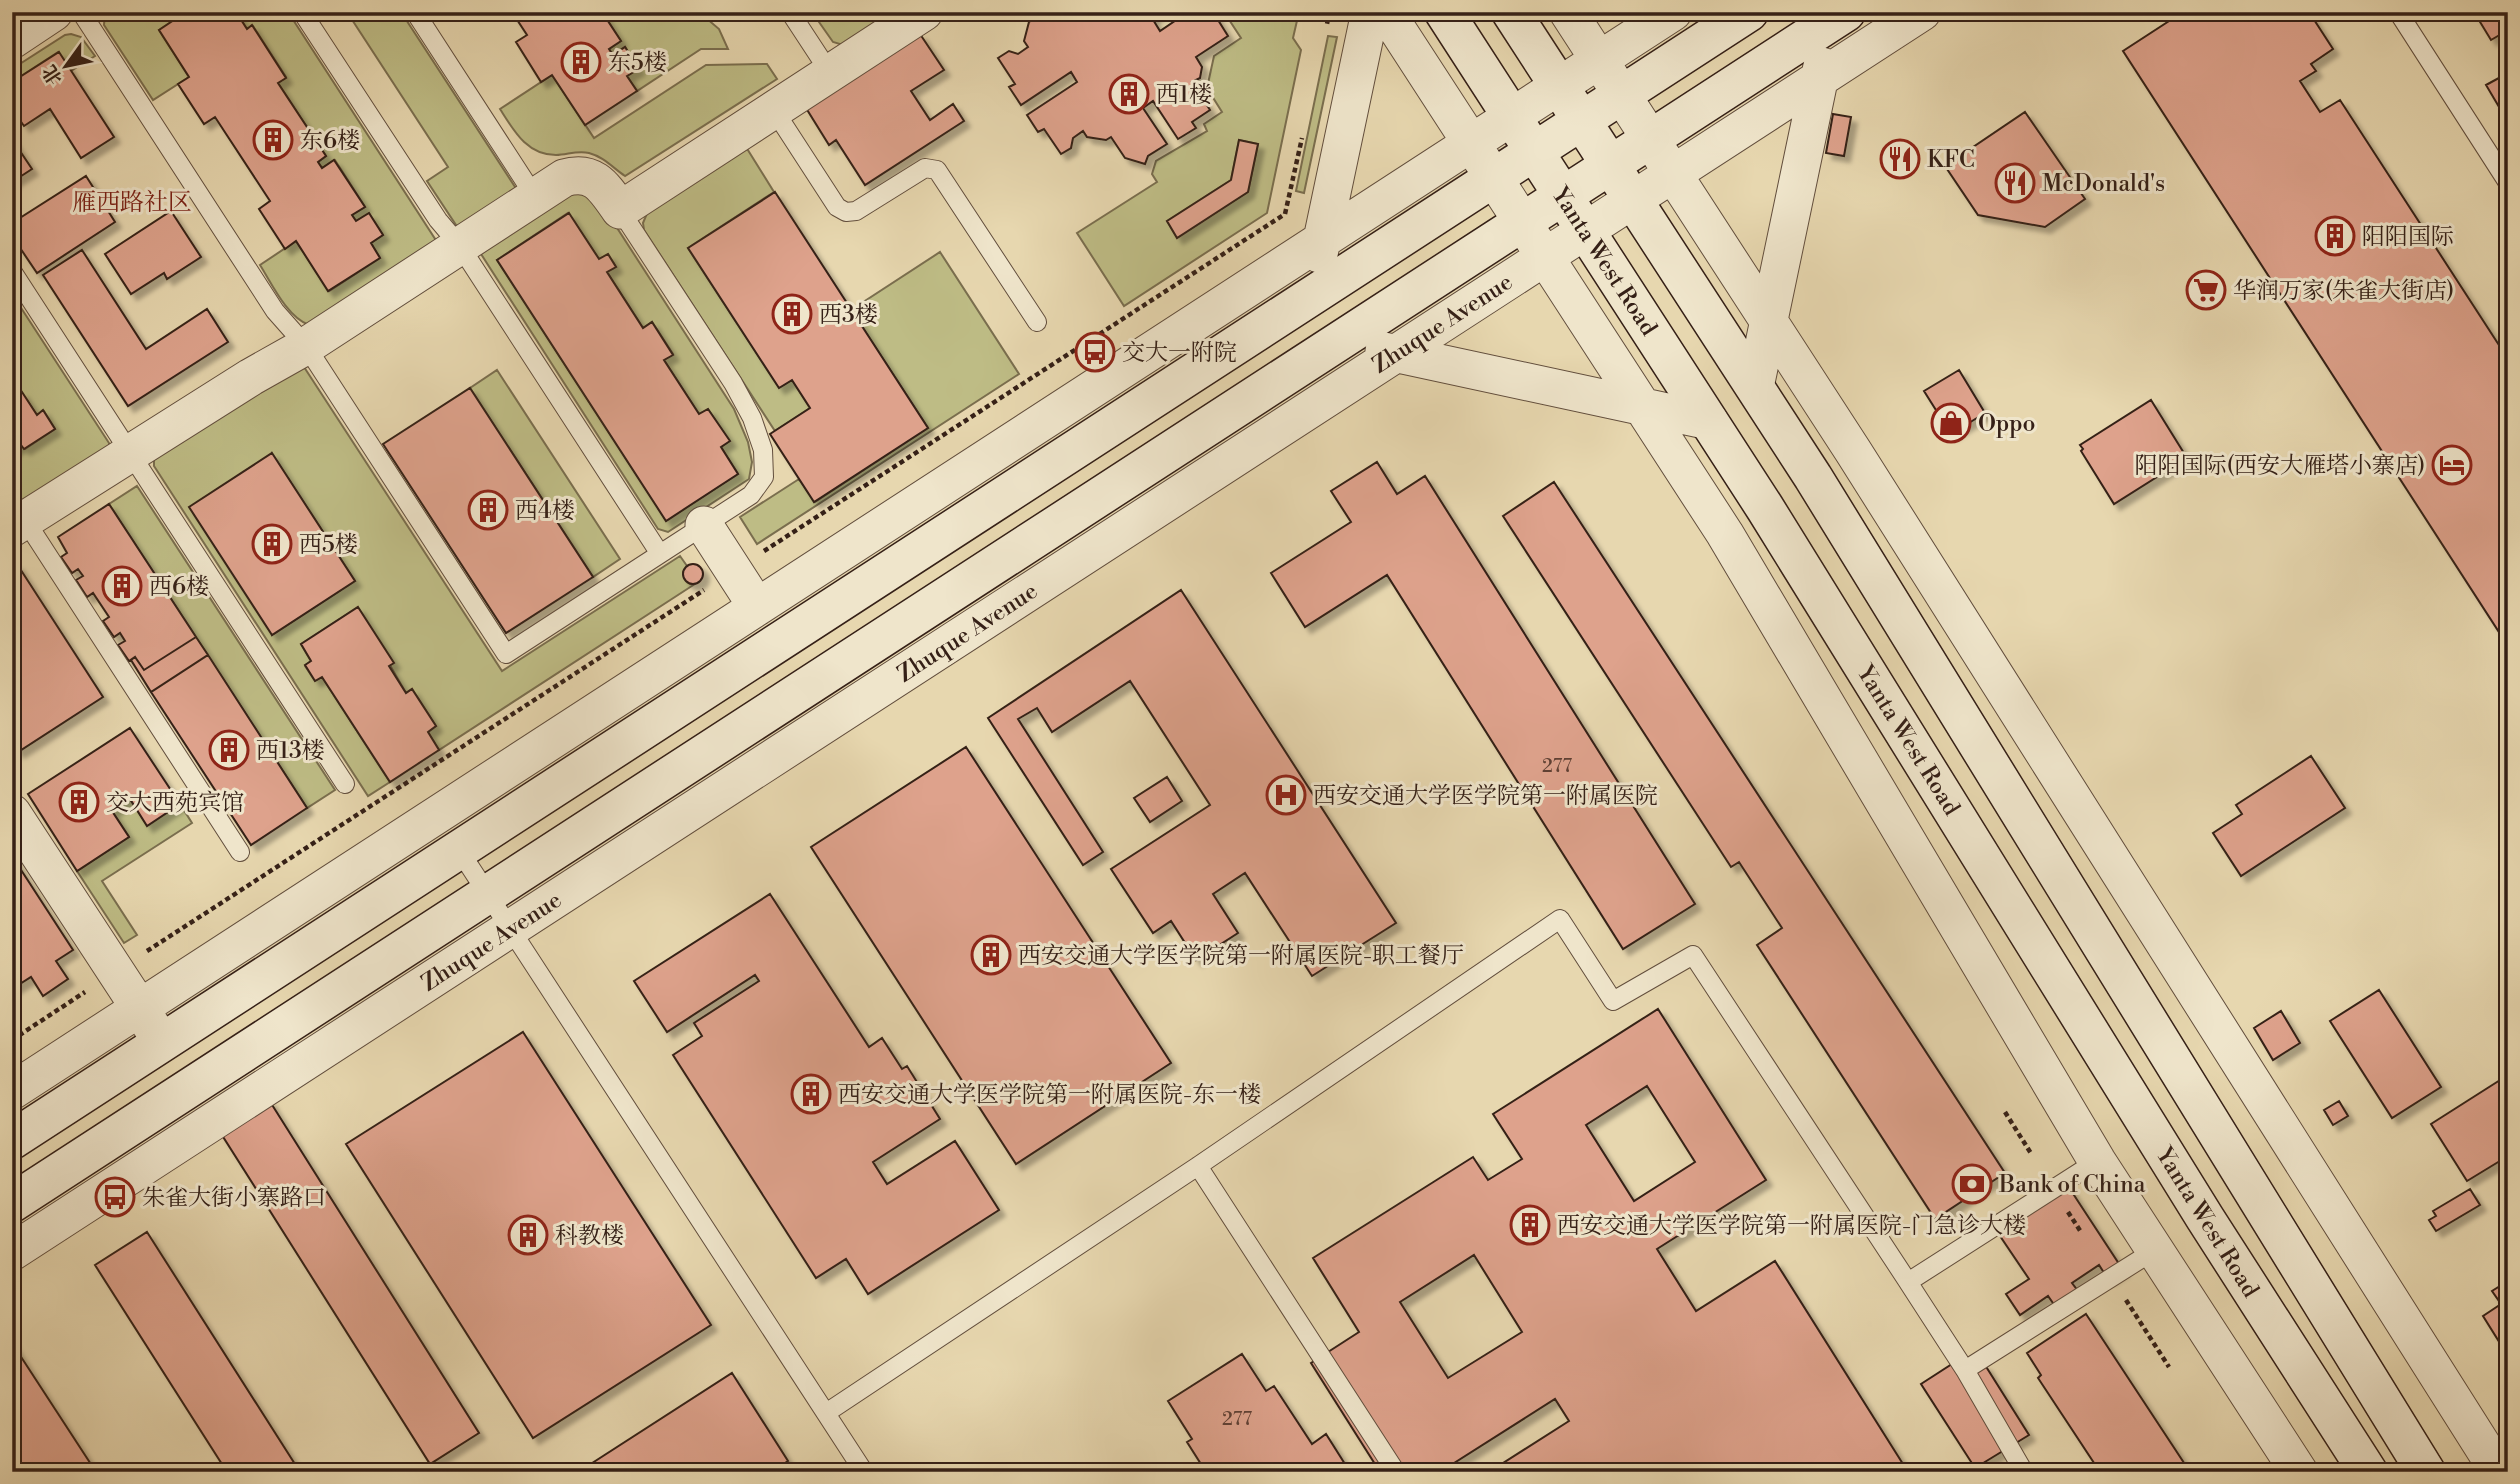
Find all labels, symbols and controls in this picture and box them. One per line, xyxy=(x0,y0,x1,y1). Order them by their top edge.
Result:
north arrow xyxy=(32,32,102,102)
building icon: 东5楼 xyxy=(560,41,602,83)
place label: 东5楼 xyxy=(608,49,667,77)
text: 北 xyxy=(37,60,68,89)
building icon: 西1楼 xyxy=(1108,73,1150,115)
place label: 西1楼 xyxy=(1156,81,1212,109)
building icon: 东6楼 xyxy=(252,119,294,161)
place label: 东6楼 xyxy=(300,127,360,155)
restaurant icon: KFC xyxy=(1879,138,1921,180)
place label: KFC xyxy=(1927,146,1975,174)
restaurant icon: McDonald's xyxy=(1994,162,2036,204)
place label: McDonald's xyxy=(2042,170,2165,198)
street label: Yanta West Road xyxy=(1545,181,1663,341)
district label: 雁西路社区 xyxy=(72,188,192,218)
building icon: 阳阳国际 xyxy=(2314,215,2356,257)
place label: 阳阳国际 xyxy=(2362,223,2454,251)
street label: Zhuque Avenue xyxy=(1367,268,1518,380)
supermarket icon: 华润万家(朱雀大街店) xyxy=(2185,269,2227,311)
place label: 华润万家(朱雀大街店) xyxy=(2233,277,2454,305)
building icon: 西3楼 xyxy=(771,293,813,335)
place label: 西3楼 xyxy=(819,301,878,329)
bus stop icon: 交大一附院 xyxy=(1074,331,1116,373)
place label: 交大一附院 xyxy=(1122,339,1237,367)
shop icon: Oppo xyxy=(1930,402,1972,444)
place label: Oppo xyxy=(1978,410,2036,438)
hotel icon: 阳阳国际(西安大雁塔小寨店) xyxy=(2431,444,2473,486)
place label: 阳阳国际(西安大雁塔小寨店) xyxy=(2135,452,2425,480)
building icon: 西4楼 xyxy=(467,489,509,531)
place label: 西4楼 xyxy=(515,497,575,525)
building icon: 西5楼 xyxy=(251,523,293,565)
place label: 西5楼 xyxy=(299,531,358,559)
building icon: 西6楼 xyxy=(101,565,143,607)
place label: 西6楼 xyxy=(149,573,209,601)
street label: Zhuque Avenue xyxy=(892,577,1043,689)
street label: Yanta West Road xyxy=(1850,659,1966,821)
building icon: 西13楼 xyxy=(208,729,250,771)
place label: 西13楼 xyxy=(256,737,325,765)
house number: 277 xyxy=(1542,754,1572,778)
hospital icon: 西安交通大学医学院第一附属医院 xyxy=(1265,774,1307,816)
building icon: 交大西苑宾馆 xyxy=(58,781,100,823)
place label: 西安交通大学医学院第一附属医院 xyxy=(1313,782,1658,810)
place label: 交大西苑宾馆 xyxy=(106,789,244,817)
street label: Zhuque Avenue xyxy=(416,886,567,998)
building icon: 西安交通大学医学院第一附属医院-职工餐厅 xyxy=(970,934,1012,976)
place label: 西安交通大学医学院第一附属医院-职工餐厅 xyxy=(1018,942,1464,970)
building icon: 西安交通大学医学院第一附属医院-东一楼 xyxy=(790,1073,832,1115)
place label: 西安交通大学医学院第一附属医院-东一楼 xyxy=(838,1081,1261,1109)
street label: Yanta West Road xyxy=(2149,1141,2265,1303)
bank icon: Bank of China xyxy=(1951,1163,1993,1205)
place label: Bank of China xyxy=(1998,1171,2146,1199)
bus stop icon: 朱雀大街小寨路口 xyxy=(94,1176,136,1218)
place label: 朱雀大街小寨路口 xyxy=(142,1184,326,1212)
building icon: 西安交通大学医学院第一附属医院-门急诊大楼 xyxy=(1509,1204,1551,1246)
place label: 西安交通大学医学院第一附属医院-门急诊大楼 xyxy=(1557,1212,2026,1240)
building icon: 科教楼 xyxy=(507,1214,549,1256)
place label: 科教楼 xyxy=(555,1222,624,1250)
house number: 277 xyxy=(1222,1407,1252,1431)

